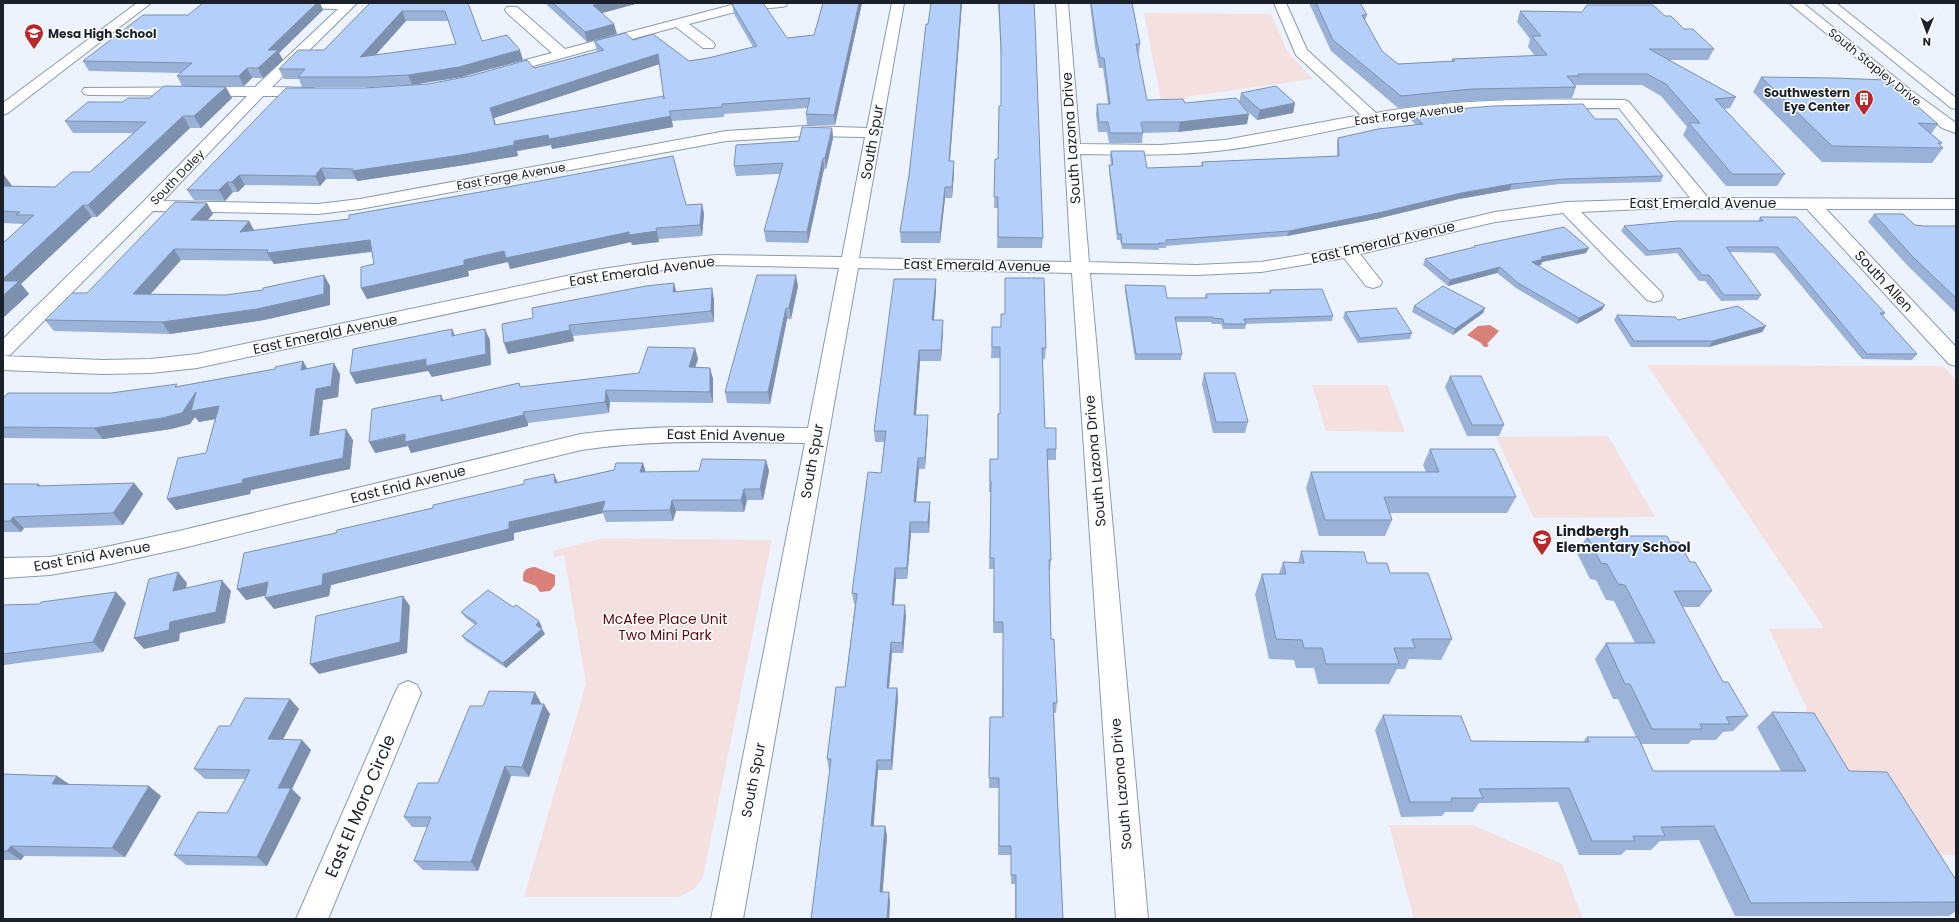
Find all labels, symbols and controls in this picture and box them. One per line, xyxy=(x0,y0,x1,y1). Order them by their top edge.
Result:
north arrow xyxy=(1907,12,1947,52)
school or university icon: Mesa High School xyxy=(23,22,45,50)
street label: South Stapley Drive xyxy=(1825,24,1925,110)
place label: Mesa High School xyxy=(48,25,156,42)
text: N xyxy=(1923,34,1931,50)
street label: South Lazona Drive xyxy=(1056,71,1086,205)
place label: Southwestern Eye Center xyxy=(1764,84,1850,115)
building icon: Southwestern Eye Center xyxy=(1853,88,1875,116)
street label: East Forge Avenue xyxy=(1353,99,1465,129)
street label: South Spur xyxy=(856,103,888,181)
street label: South Daley xyxy=(146,145,208,209)
street label: East Forge Avenue xyxy=(455,158,567,194)
street label: East Emerald Avenue xyxy=(1630,193,1777,213)
street label: East Emerald Avenue xyxy=(1309,216,1457,268)
street label: South Allen xyxy=(1850,246,1918,316)
street label: East Emerald Avenue xyxy=(568,251,716,291)
street label: East Emerald Avenue xyxy=(903,254,1051,276)
street label: East Emerald Avenue xyxy=(251,309,399,359)
street label: South Lazona Drive xyxy=(1079,394,1111,528)
street label: South Spur xyxy=(796,422,828,500)
street label: East Enid Avenue xyxy=(667,424,786,446)
street label: East Enid Avenue xyxy=(348,460,468,508)
place label: Lindbergh Elementary School xyxy=(1556,521,1691,557)
school or university icon: Lindbergh Elementary School xyxy=(1531,528,1553,556)
street label: East Enid Avenue xyxy=(32,536,152,576)
park label: McAfee Place Unit Two Mini Park xyxy=(603,609,727,645)
street label: South Lazona Drive xyxy=(1105,717,1137,851)
street label: East El Moro Circle xyxy=(319,731,401,881)
street label: South Spur xyxy=(736,741,770,819)

